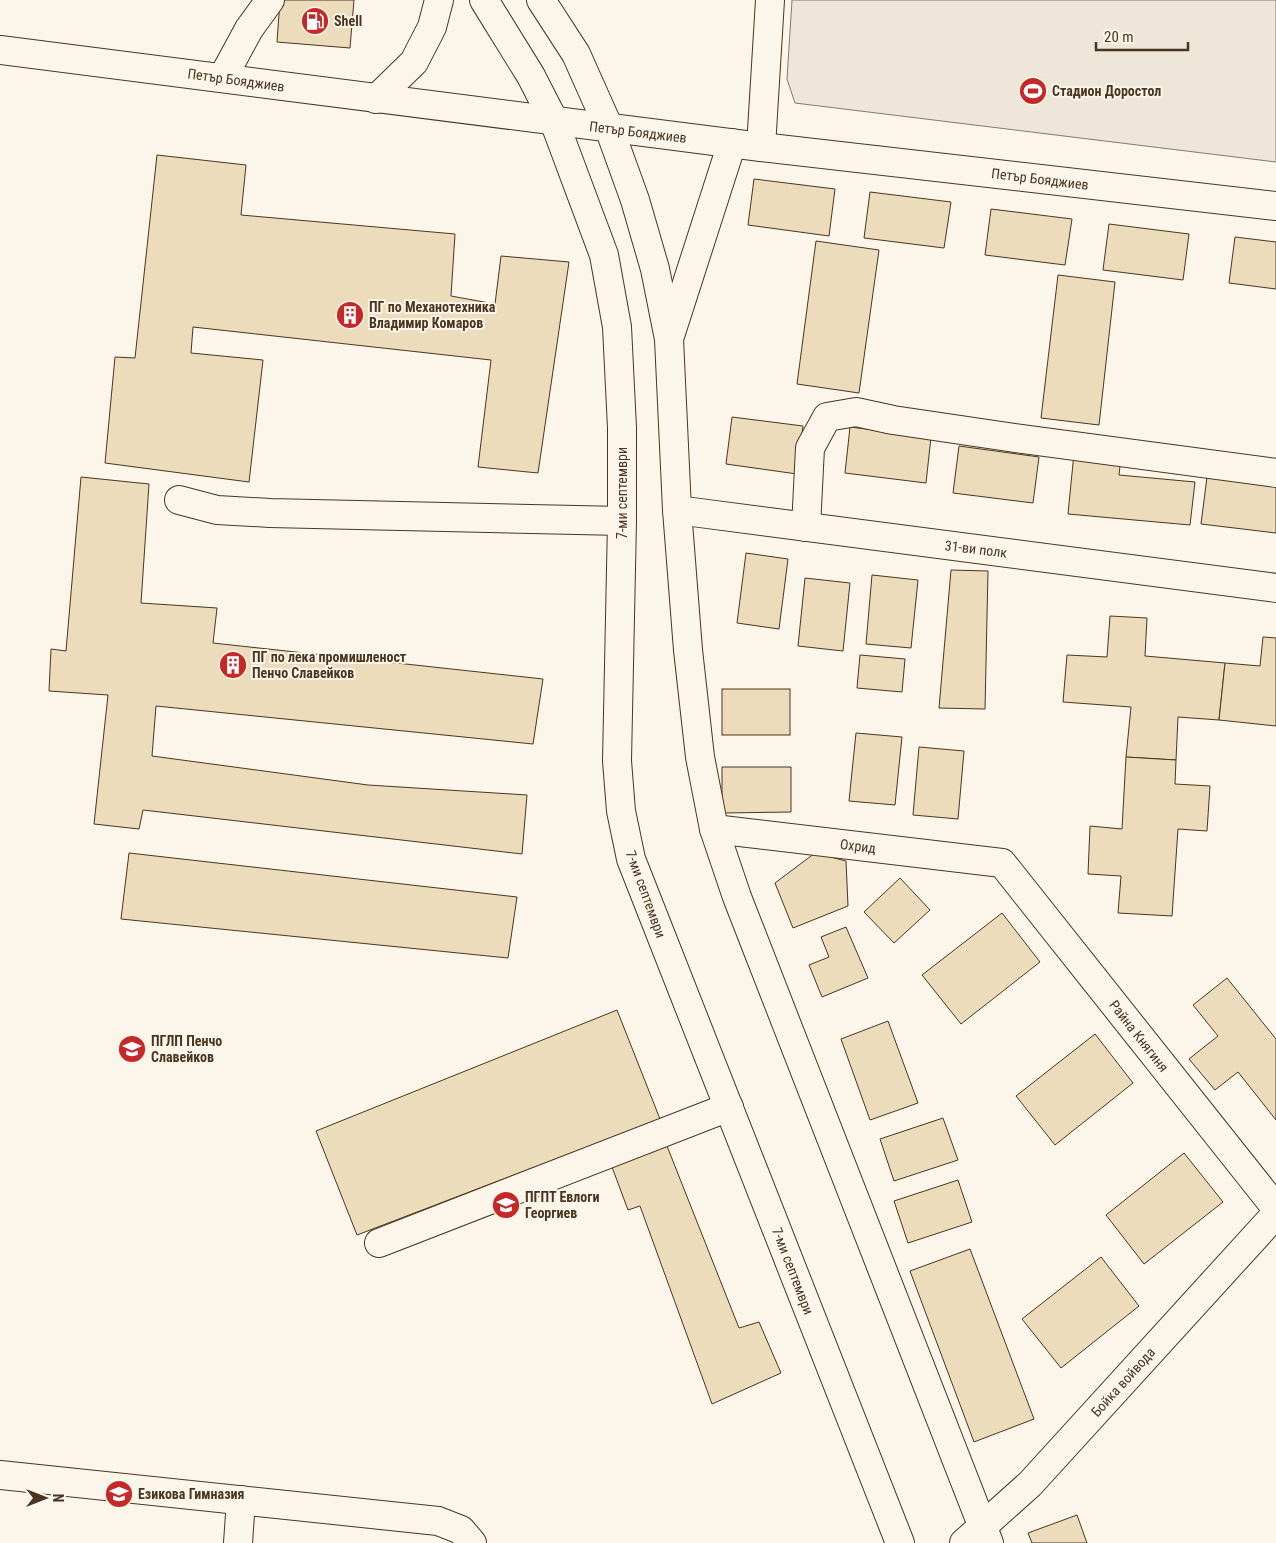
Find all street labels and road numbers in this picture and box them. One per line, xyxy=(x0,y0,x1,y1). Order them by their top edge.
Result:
street label: Петър Бояджиев xyxy=(186,65,286,95)
street label: Петър Бояджиев xyxy=(588,118,688,146)
street label: Петър Бояджиев xyxy=(990,165,1090,193)
street label: 7-ми септември xyxy=(614,447,630,539)
street label: 31-ви полк xyxy=(944,537,1008,561)
street label: Охрид xyxy=(839,836,877,856)
street label: 7-ми септември xyxy=(623,848,669,940)
street label: Райна Княгиня xyxy=(1106,997,1172,1075)
street label: 7-ми септември xyxy=(769,1225,817,1317)
street label: Бойка войвода xyxy=(1088,1344,1158,1420)

